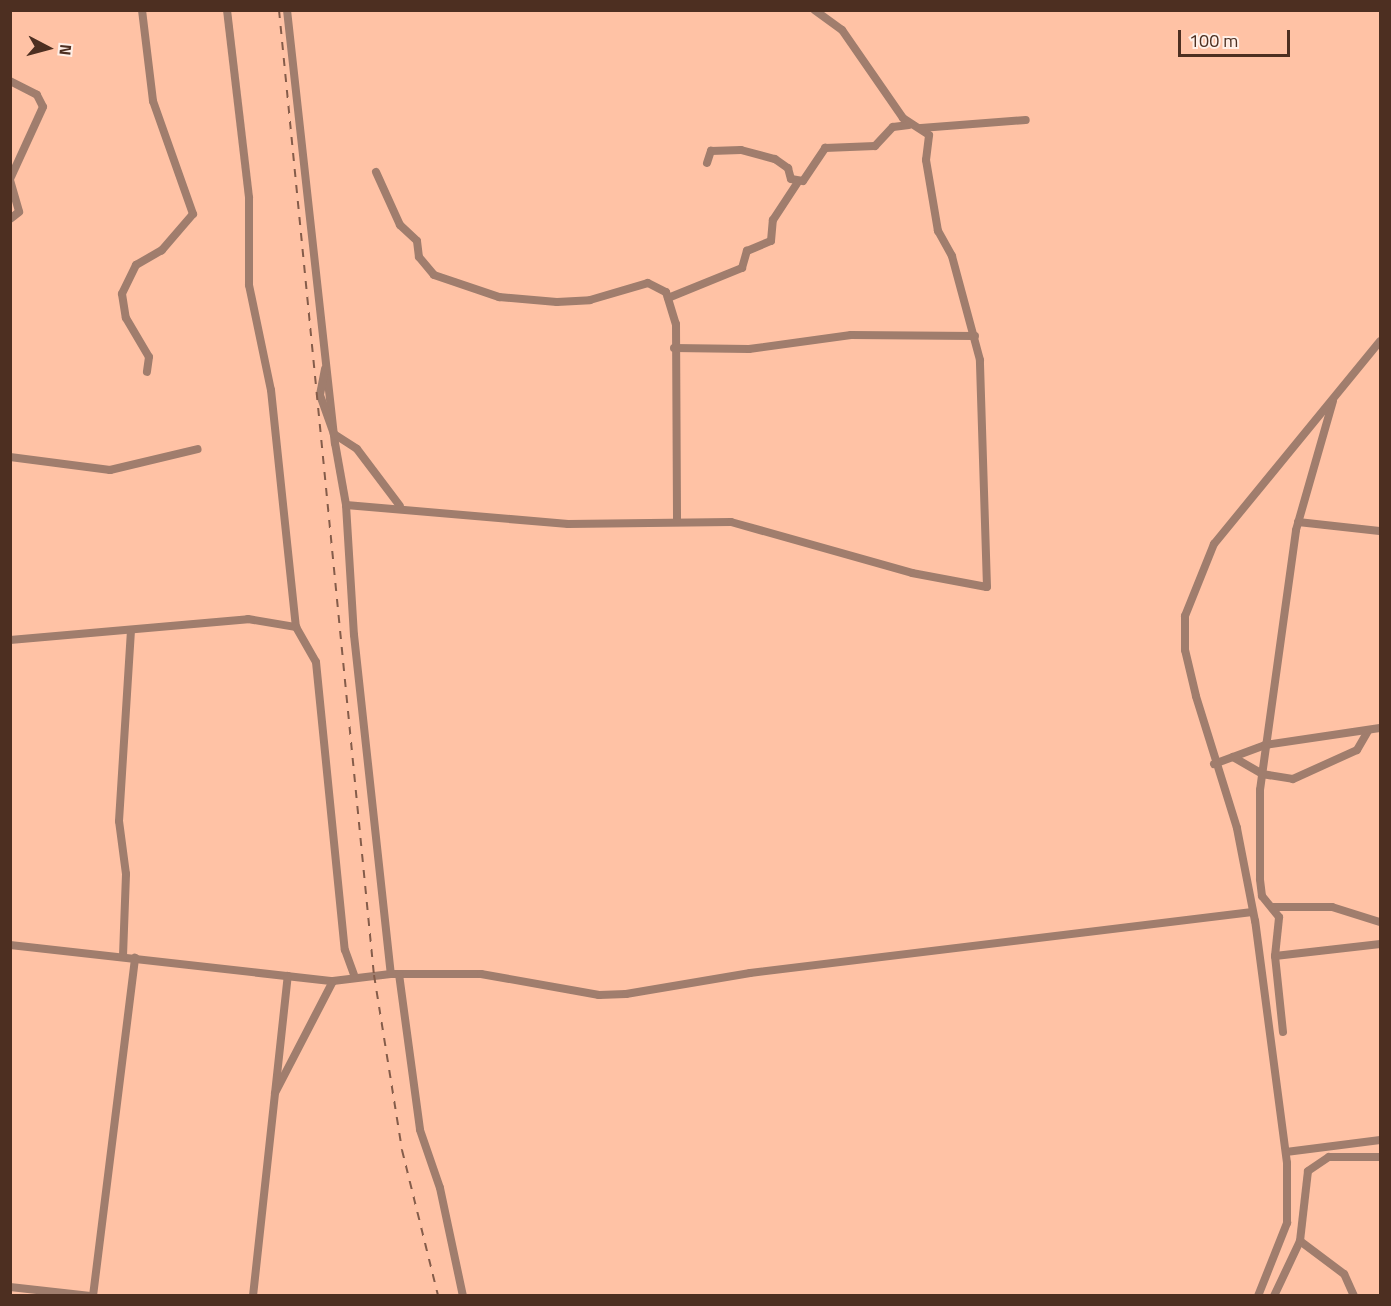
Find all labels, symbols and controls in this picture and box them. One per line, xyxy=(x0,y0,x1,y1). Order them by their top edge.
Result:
north arrow xyxy=(18,18,78,78)
scale bar xyxy=(1181,18,1294,56)
text: 100 m xyxy=(1189,27,1238,54)
text: N xyxy=(53,43,78,57)

